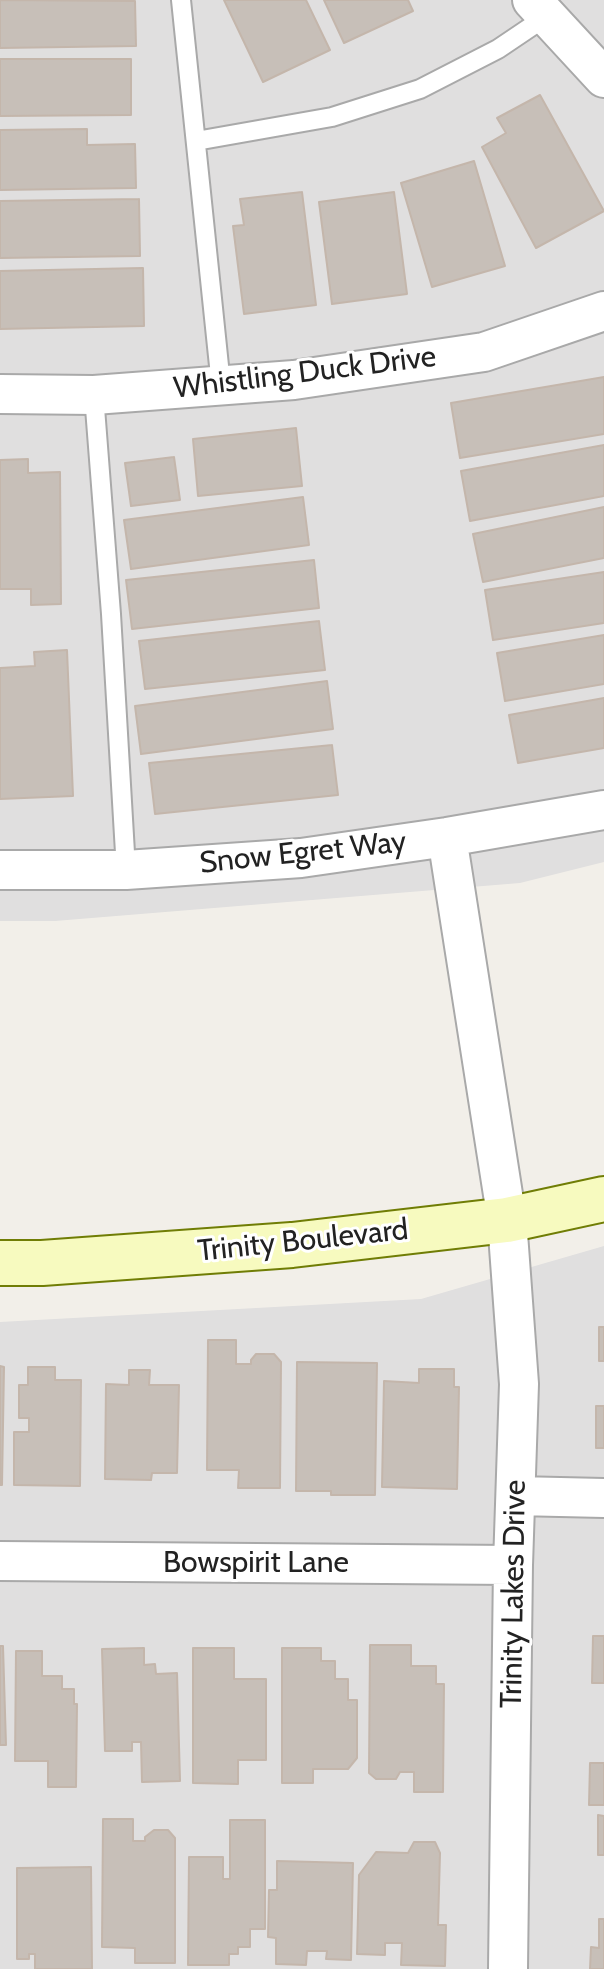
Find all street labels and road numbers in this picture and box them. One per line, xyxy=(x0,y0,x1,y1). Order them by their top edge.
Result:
street label: Whistling Duck Drive xyxy=(172,339,438,407)
street label: Snow Egret Way xyxy=(198,824,408,882)
street label: Trinity Boulevard xyxy=(196,1212,410,1270)
street label: Trinity Lakes Drive xyxy=(494,1480,534,1708)
street label: Bowspirit Lane xyxy=(163,1545,349,1581)

